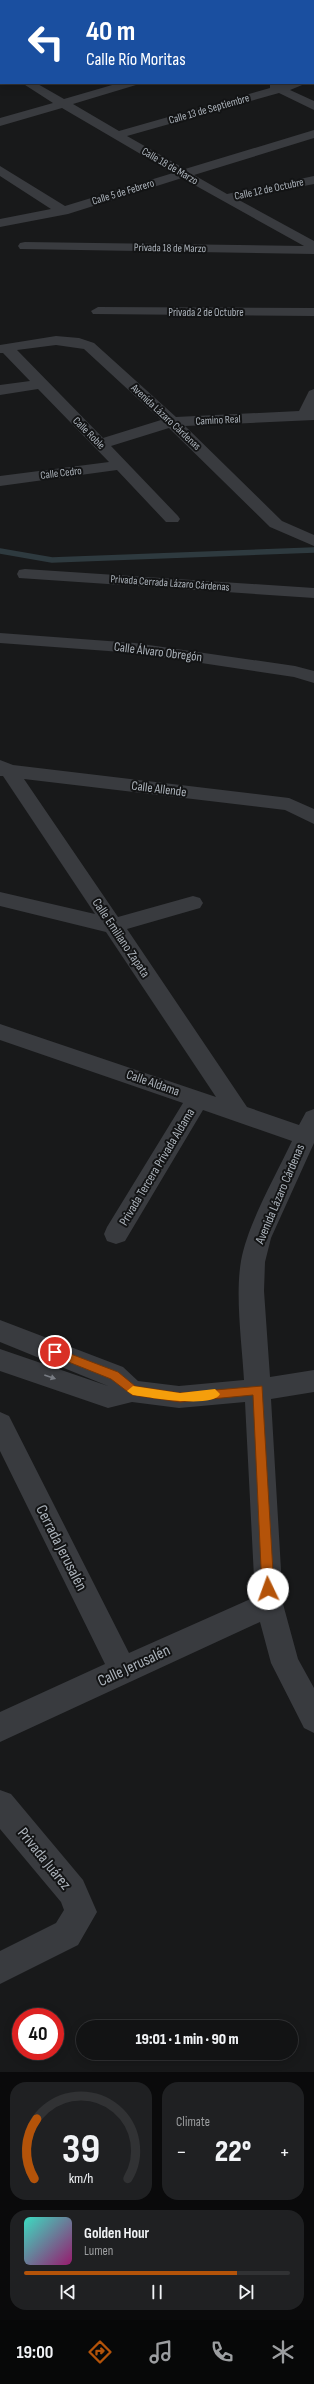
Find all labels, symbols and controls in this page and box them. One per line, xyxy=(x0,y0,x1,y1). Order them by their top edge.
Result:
text: 40 m xyxy=(86,15,135,48)
icon: left xyxy=(20,16,72,68)
text: Calle Río Moritas xyxy=(86,49,186,70)
street label: Calle 13 de Septiembre xyxy=(167,91,251,127)
street label: Calle 18 de Marzo xyxy=(139,145,201,188)
street label: Calle 12 de Octubre xyxy=(233,175,305,203)
street label: Calle 5 de Febrero xyxy=(90,176,156,208)
street label: Privada 18 de Marzo xyxy=(134,241,207,255)
street label: Privada 2 de Octubre xyxy=(168,306,244,319)
street label: Avenida Lázaro Cárdenas xyxy=(128,381,204,453)
street label: Camino Real xyxy=(195,412,241,428)
street label: Calle Roble xyxy=(70,414,108,452)
street label: Calle Cedro xyxy=(40,464,83,482)
street label: Privada Cerrada Lázaro Cárdenas xyxy=(110,572,230,594)
street label: Calle Álvaro Obregón xyxy=(113,639,203,665)
street label: Calle Allende xyxy=(131,778,187,800)
street label: Calle Emiliano Zapata xyxy=(89,895,153,981)
street label: Calle Aldama xyxy=(124,1066,182,1100)
street label: Privada Tercera Privada Aldama xyxy=(116,1105,198,1229)
street label: Avenida Lázaro Cárdenas xyxy=(251,1141,308,1247)
pin xyxy=(38,1335,72,1369)
icon: arrive xyxy=(44,1341,66,1363)
one-way arrow xyxy=(44,1375,56,1381)
street label: Cerrada Jerusalén xyxy=(31,1502,91,1594)
position arrow xyxy=(247,1568,289,1610)
street label: Calle Jerusalén xyxy=(95,1641,173,1691)
street label: Privada Juárez xyxy=(13,1824,75,1894)
speed limit sign: 40 xyxy=(12,2008,64,2060)
text: 19:01 · 1 min · 90 m xyxy=(135,2030,239,2049)
text: Climate xyxy=(176,2114,210,2130)
text: 39 xyxy=(62,2125,100,2174)
text: 22° xyxy=(215,2134,251,2170)
text: − xyxy=(176,2139,187,2166)
text: + xyxy=(279,2139,290,2166)
text: km/h xyxy=(69,2170,93,2187)
text: Golden Hour xyxy=(84,2224,149,2243)
text: Lumen xyxy=(84,2243,113,2259)
icon: previous xyxy=(57,2281,79,2303)
icon: pause xyxy=(146,2281,168,2303)
icon: next xyxy=(235,2281,257,2303)
icon: directions xyxy=(86,2338,114,2366)
icon: music xyxy=(147,2338,175,2366)
icon: phone xyxy=(208,2338,236,2366)
icon: climate xyxy=(269,2338,297,2366)
text: 19:00 xyxy=(17,2342,53,2363)

